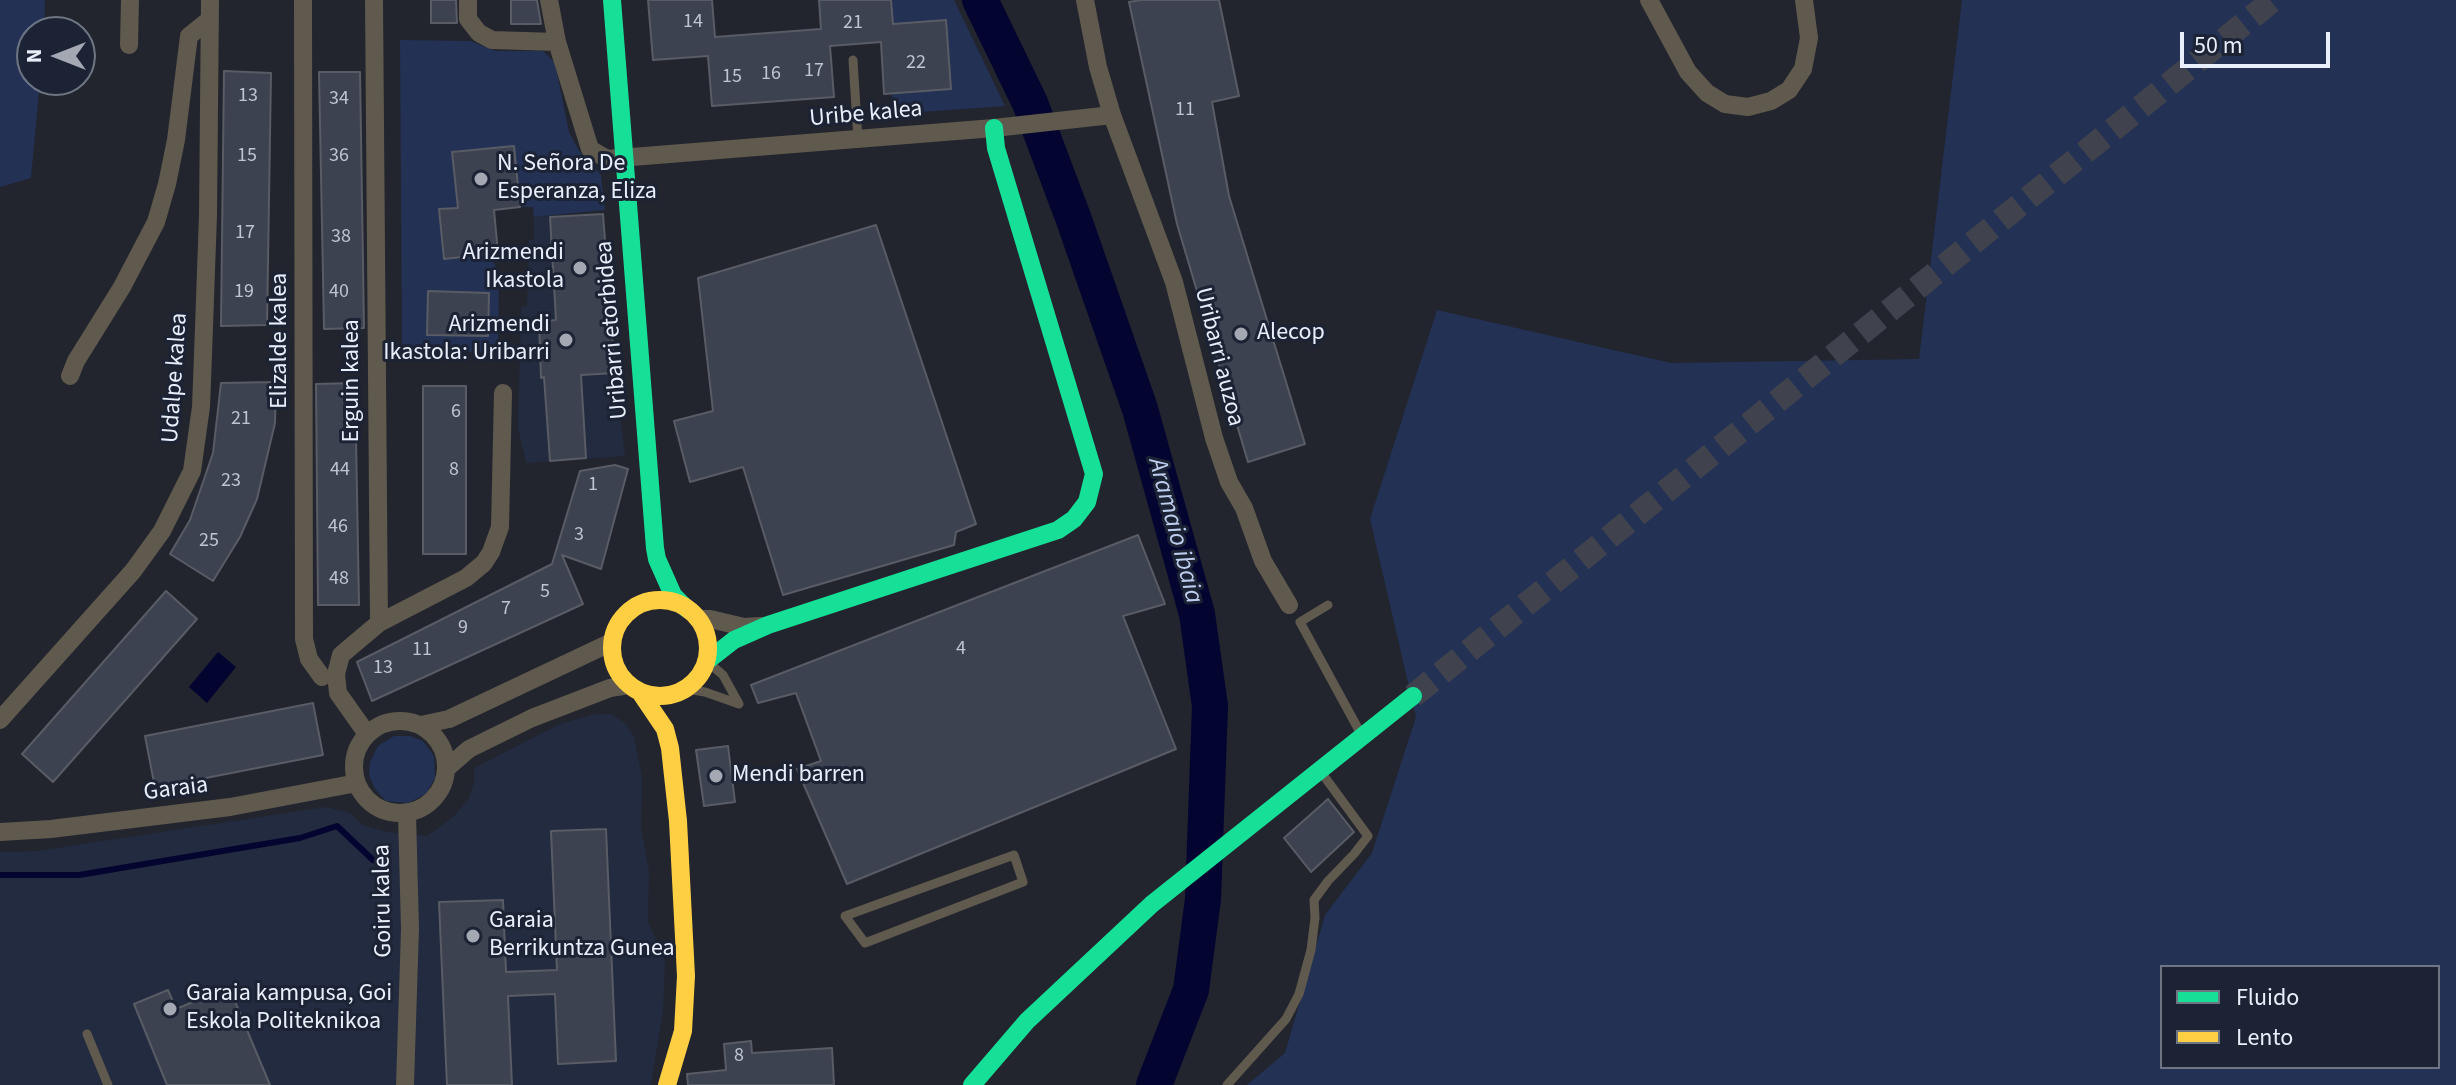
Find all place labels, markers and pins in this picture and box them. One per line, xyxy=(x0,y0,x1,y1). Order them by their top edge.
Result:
place label: N. Señora De Esperanza, Eliza xyxy=(497,151,657,207)
marker: N. Señora De Esperanza, Eliza xyxy=(472,170,490,188)
place label: Arizmendi Ikastola xyxy=(462,240,564,296)
marker: Arizmendi Ikastola xyxy=(571,259,589,277)
place label: Arizmendi Ikastola: Uribarri xyxy=(383,312,550,368)
place label: Alecop xyxy=(1257,320,1325,348)
marker: Alecop xyxy=(1232,325,1250,343)
marker: Arizmendi Ikastola: Uribarri xyxy=(557,331,575,349)
place label: Mendi barren xyxy=(732,762,865,790)
marker: Mendi barren xyxy=(707,767,725,785)
place label: Garaia Berrikuntza Gunea xyxy=(489,908,675,964)
marker: Garaia Berrikuntza Gunea xyxy=(464,927,482,945)
place label: Garaia kampusa, Goi Eskola Politeknikoa xyxy=(186,981,392,1037)
marker: Garaia kampusa, Goi Eskola Politeknikoa xyxy=(161,1000,179,1018)

